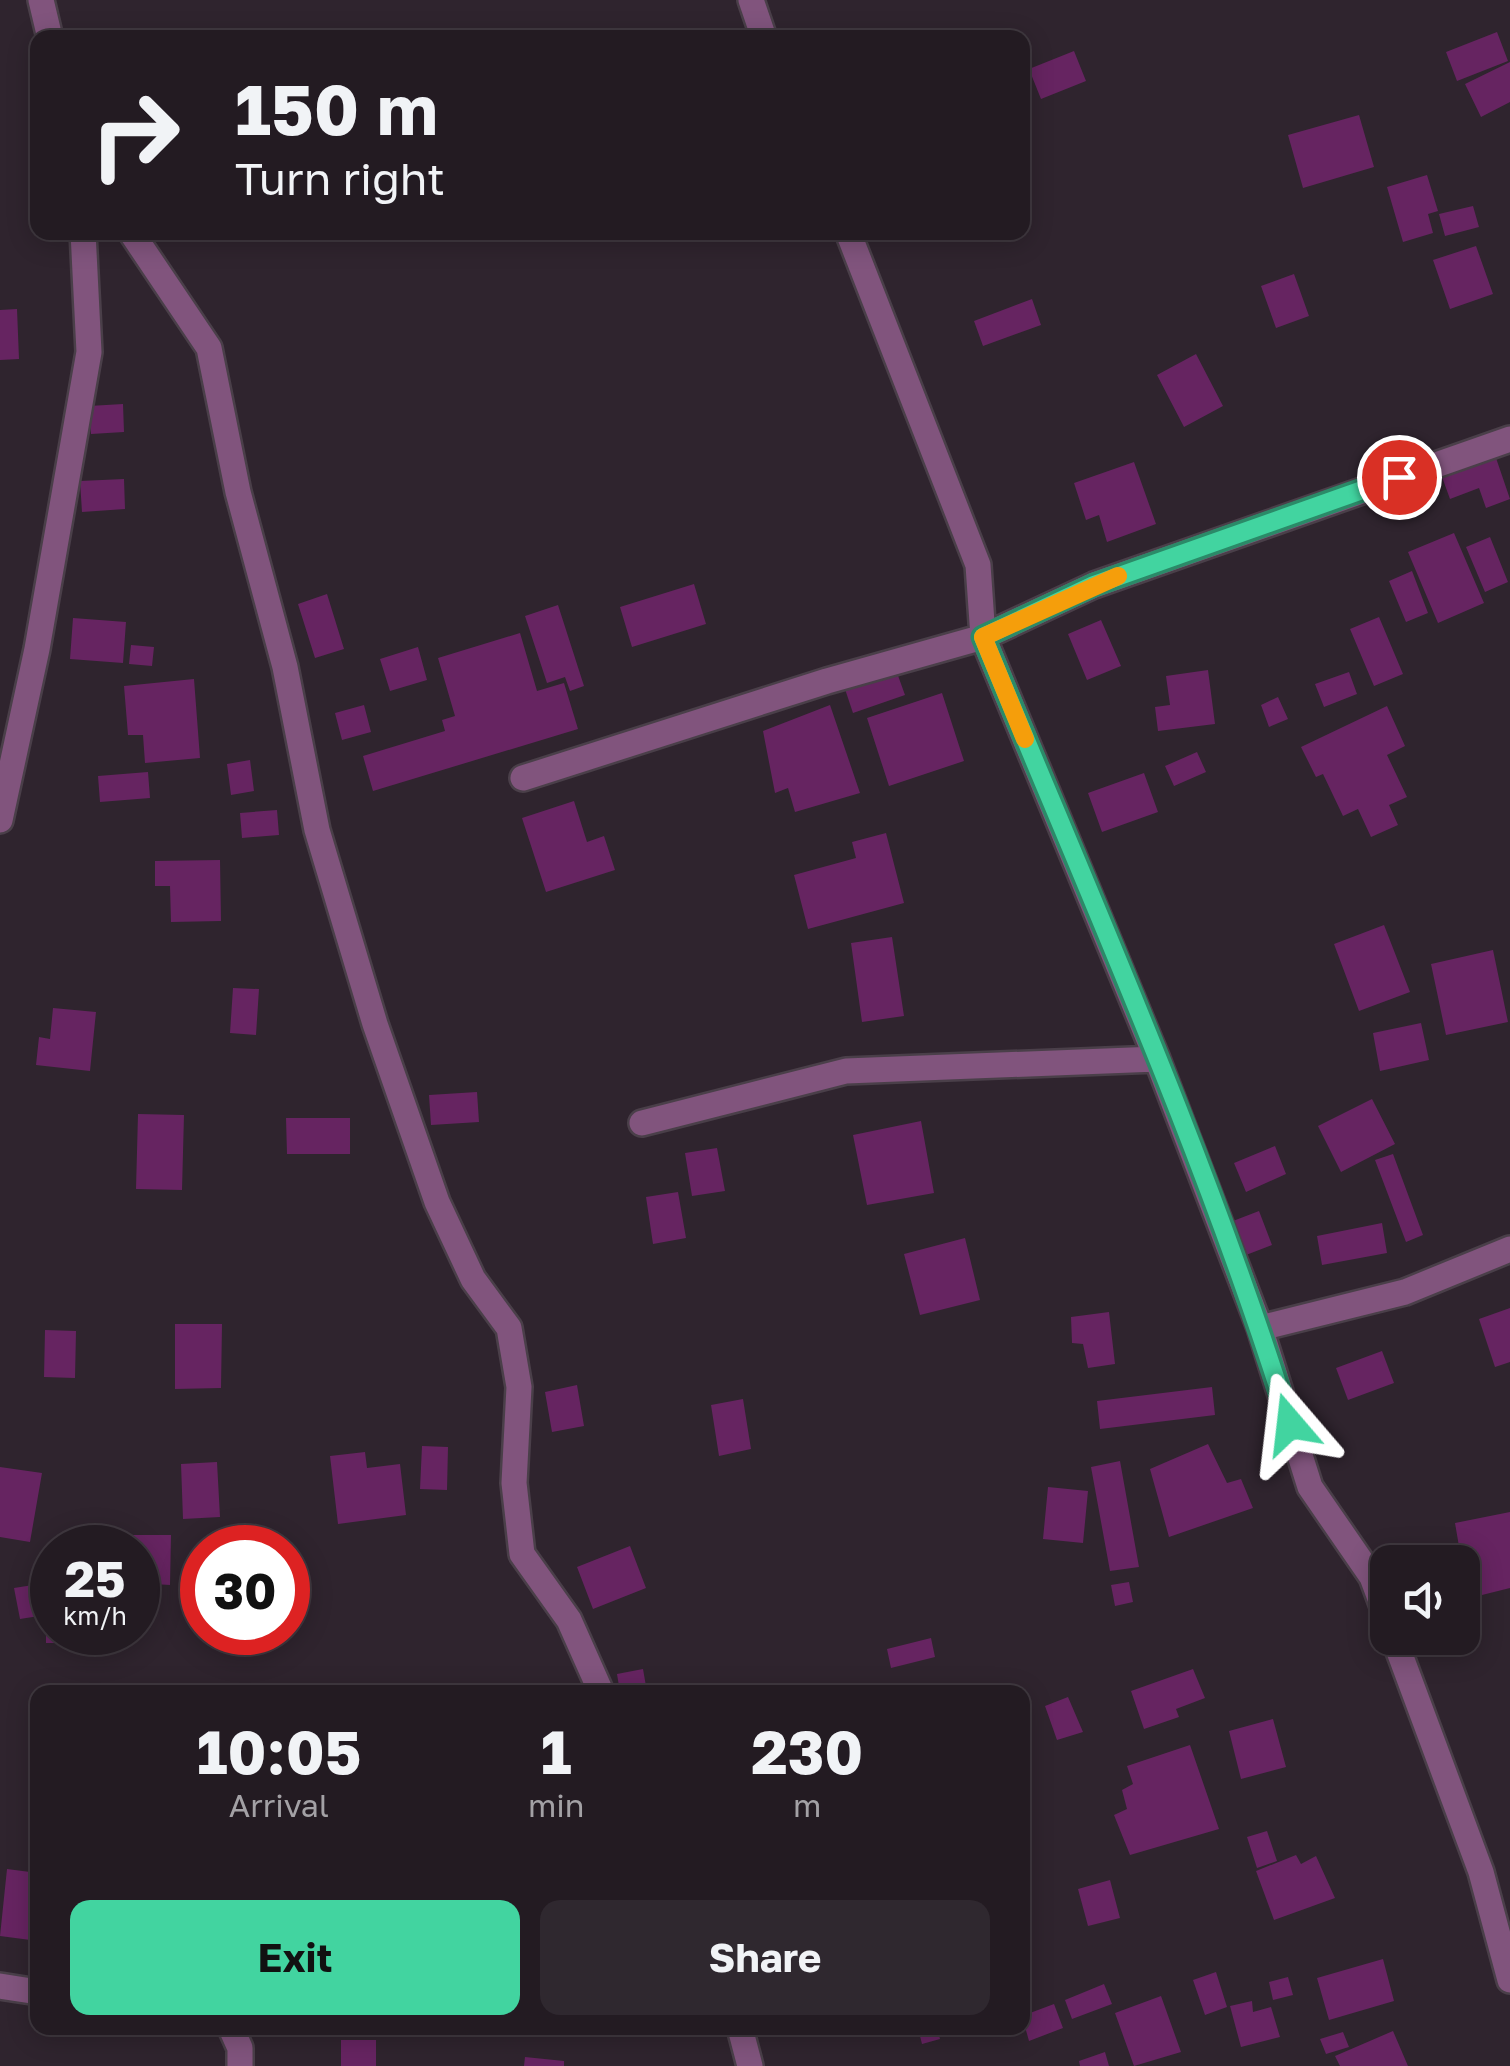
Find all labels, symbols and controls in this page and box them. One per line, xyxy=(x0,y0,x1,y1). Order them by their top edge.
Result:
text: 150 m xyxy=(235,66,438,150)
icon: right xyxy=(70,70,200,200)
text: Turn right xyxy=(235,151,445,205)
pin xyxy=(1357,435,1442,520)
icon: arrive xyxy=(1372,450,1427,505)
position arrow xyxy=(1238,1372,1342,1476)
speed limit sign: 30 xyxy=(180,1525,310,1655)
map controls xyxy=(1370,1545,1480,1655)
button: sound xyxy=(1370,1545,1480,1655)
text: 25 xyxy=(64,1548,125,1608)
text: km/h xyxy=(63,1600,127,1631)
text: 10:05 xyxy=(197,1715,361,1787)
text: 1 xyxy=(541,1715,572,1787)
text: 230 xyxy=(751,1715,863,1787)
text: Arrival xyxy=(229,1786,329,1824)
text: min xyxy=(528,1786,585,1824)
text: m xyxy=(793,1786,821,1824)
button: Exit xyxy=(70,1900,520,2015)
button: Share xyxy=(540,1900,990,2015)

